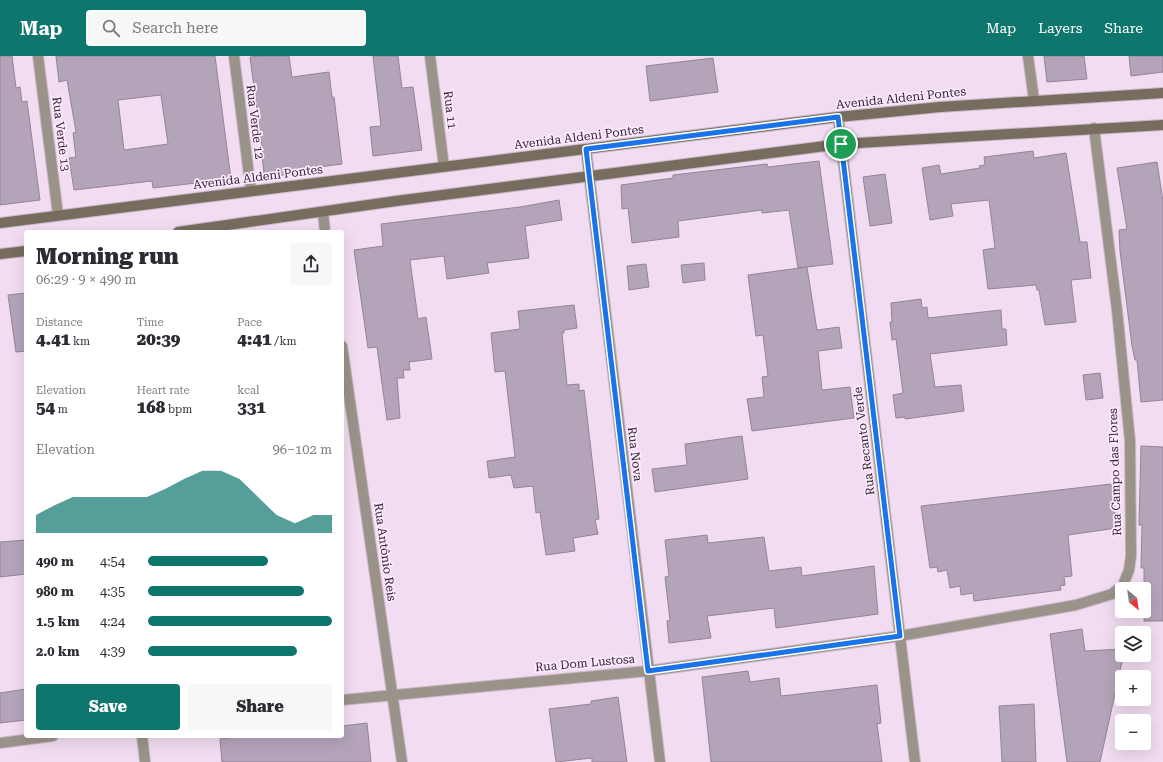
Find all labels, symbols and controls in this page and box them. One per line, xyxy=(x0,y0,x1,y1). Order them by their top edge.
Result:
search box xyxy=(86,10,366,46)
text: Map xyxy=(20,17,62,40)
icon: search xyxy=(100,17,122,39)
text: Search here xyxy=(132,19,218,37)
text: Map xyxy=(986,20,1016,36)
text: Layers xyxy=(1038,20,1082,36)
text: Share xyxy=(1104,20,1143,36)
street label: Rua Verde 12 xyxy=(243,84,267,160)
street label: Avenida Aldeni Pontes xyxy=(835,84,967,112)
street label: Rua 11 xyxy=(441,90,459,130)
street label: Rua Verde 13 xyxy=(49,96,73,172)
street label: Avenida Aldeni Pontes xyxy=(513,122,645,152)
pin xyxy=(824,127,858,161)
icon: arrive xyxy=(830,133,852,155)
street label: Avenida Aldeni Pontes xyxy=(192,162,324,192)
button: share xyxy=(290,243,332,285)
text: Morning run xyxy=(36,244,179,269)
text: 06:29 · 9 × 490 m xyxy=(36,272,136,287)
text: Distance xyxy=(36,316,83,329)
text: Time xyxy=(137,316,164,329)
text: Pace xyxy=(237,316,262,329)
text: 4.41 xyxy=(36,329,70,349)
text: 20:39 xyxy=(137,329,180,349)
text: 4:41 xyxy=(237,329,272,349)
text: km xyxy=(70,335,90,348)
text: /km xyxy=(272,335,297,348)
text: Elevation xyxy=(36,384,86,397)
text: Heart rate xyxy=(137,384,190,397)
text: kcal xyxy=(237,384,259,397)
street label: Rua Recanto Verde xyxy=(850,386,878,496)
text: 54 xyxy=(36,397,55,417)
text: 168 xyxy=(137,397,165,417)
text: 331 xyxy=(237,397,266,417)
text: m xyxy=(55,403,68,416)
text: bpm xyxy=(165,403,192,416)
street label: Rua Campo das Flores xyxy=(1106,408,1124,536)
street label: Rua Nova xyxy=(625,426,645,483)
text: Elevation xyxy=(36,442,95,457)
text: 96–102 m xyxy=(273,442,332,457)
street label: Rua Antônio Reis xyxy=(371,502,399,602)
text: 490 m xyxy=(36,554,74,569)
text: 4:54 xyxy=(100,554,125,569)
north arrow xyxy=(1115,582,1151,618)
map controls xyxy=(1115,582,1151,750)
text: 980 m xyxy=(36,584,74,599)
text: 4:35 xyxy=(100,584,125,599)
text: 1.5 km xyxy=(36,614,79,629)
text: 4:24 xyxy=(100,614,125,629)
button: layers xyxy=(1115,626,1151,662)
text: 2.0 km xyxy=(36,644,79,659)
text: 4:39 xyxy=(100,644,125,659)
street label: Rua Dom Lustosa xyxy=(534,652,636,674)
button: + xyxy=(1115,670,1151,706)
button: Save xyxy=(36,684,180,730)
button: Share xyxy=(188,684,332,730)
button: − xyxy=(1115,714,1151,750)

